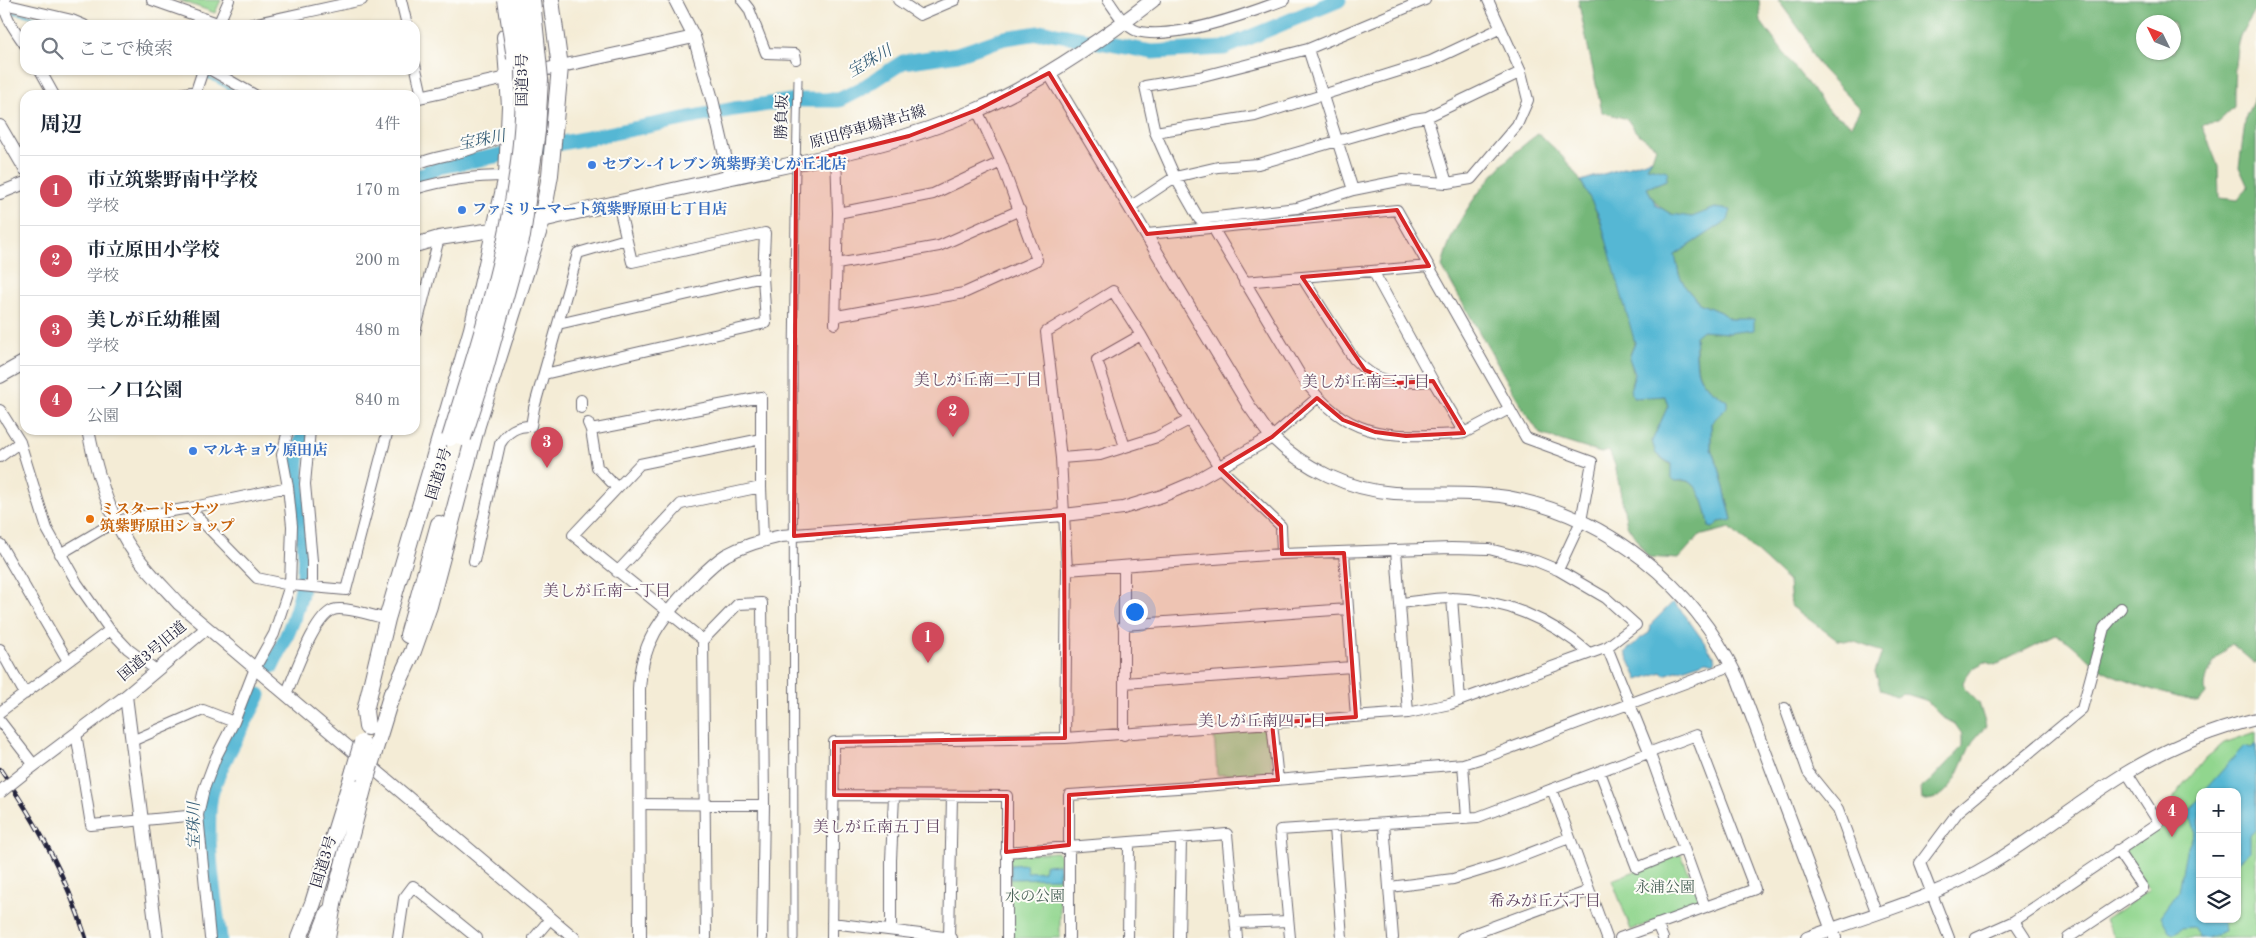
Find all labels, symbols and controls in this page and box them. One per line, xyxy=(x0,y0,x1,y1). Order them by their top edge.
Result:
north arrow xyxy=(2136,15,2181,60)
search box xyxy=(20,20,420,75)
icon: search xyxy=(38,34,66,62)
water label: 宝珠川 xyxy=(844,40,897,81)
text: ここで検索 xyxy=(78,41,173,60)
street label: 国道3号 xyxy=(514,53,531,107)
street label: 勝負坂 xyxy=(773,94,791,140)
street label: 原田停車場津古線 xyxy=(808,102,928,152)
text: 周辺 xyxy=(40,115,82,136)
text: 4件 xyxy=(375,117,400,133)
water label: 宝珠川 xyxy=(457,126,509,153)
place label: セブン-イレブン筑紫野美しが丘北店 xyxy=(602,156,846,173)
marker: セブン-イレブン筑紫野美しが丘北店 xyxy=(586,159,598,171)
text: 市立筑紫野南中学校 xyxy=(87,172,258,191)
text: 1 xyxy=(51,183,61,199)
text: 170 m xyxy=(355,183,400,199)
text: 学校 xyxy=(87,199,119,215)
place label: ファミリーマート筑紫野原田七丁目店 xyxy=(472,201,727,218)
marker: ファミリーマート筑紫野原田七丁目店 xyxy=(456,204,468,216)
text: 市立原田小学校 xyxy=(87,242,220,261)
text: 2 xyxy=(51,253,61,269)
text: 200 m xyxy=(355,253,400,269)
text: 学校 xyxy=(87,269,119,285)
text: 美しが丘幼稚園 xyxy=(87,312,220,331)
text: 3 xyxy=(51,323,61,339)
text: 480 m xyxy=(355,323,400,339)
text: 学校 xyxy=(87,339,119,355)
district label: 美しが丘南二丁目 xyxy=(914,371,1042,389)
district label: 美しが丘南三丁目 xyxy=(1302,373,1430,391)
text: 一ノ口公園 xyxy=(87,382,182,401)
text: 4 xyxy=(51,393,61,409)
text: 840 m xyxy=(355,393,400,409)
pin: 2 xyxy=(937,396,969,437)
text: 公園 xyxy=(87,409,119,425)
pin: 3 xyxy=(531,427,563,468)
place label: マルキョウ 原田店 xyxy=(203,442,327,459)
marker: マルキョウ 原田店 xyxy=(187,445,199,457)
street label: 国道3号 xyxy=(423,446,455,502)
place label: ミスタードーナツ 筑紫野原田ショップ xyxy=(100,502,235,535)
marker: ミスタードーナツ 筑紫野原田ショップ xyxy=(84,513,96,525)
district label: 美しが丘南一丁目 xyxy=(543,582,671,600)
your location xyxy=(1122,599,1148,625)
street label: 国道3号旧道 xyxy=(115,618,190,685)
pin: 1 xyxy=(912,622,944,663)
district label: 美しが丘南四丁目 xyxy=(1198,712,1326,730)
map controls xyxy=(2196,788,2241,923)
button: + xyxy=(2196,788,2241,833)
pin: 4 xyxy=(2156,796,2188,837)
water label: 宝珠川 xyxy=(185,800,203,850)
district label: 美しが丘南五丁目 xyxy=(813,818,941,836)
button: − xyxy=(2196,833,2241,878)
street label: 国道3号 xyxy=(308,834,340,890)
button: layers xyxy=(2196,878,2241,923)
park label: 永浦公園 xyxy=(1635,879,1695,896)
park label: 水の公園 xyxy=(1005,888,1065,905)
district label: 希みが丘六丁目 xyxy=(1489,892,1601,910)

